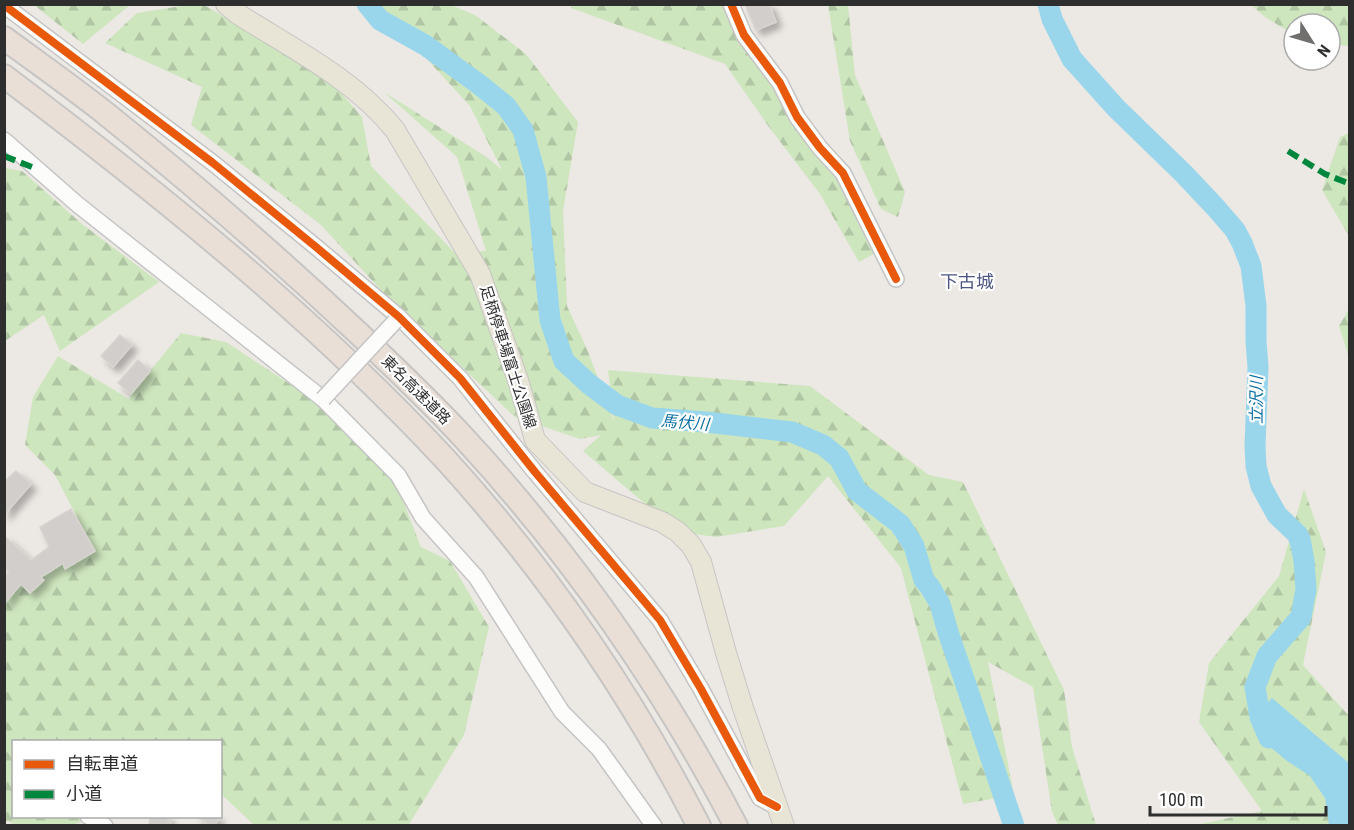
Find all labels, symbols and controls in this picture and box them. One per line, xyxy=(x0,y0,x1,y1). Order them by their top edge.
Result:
north arrow xyxy=(1282,12,1342,72)
text: N xyxy=(1313,41,1334,60)
district label: 下古城 xyxy=(940,271,994,292)
street label: 足柄停車場富士公園線 xyxy=(476,283,540,431)
street label: 東名高速道路 xyxy=(378,352,454,428)
water label: 立沢川 xyxy=(1247,374,1266,424)
water label: 馬伏川 xyxy=(660,411,712,434)
legend xyxy=(12,740,222,818)
text: 自転車道 xyxy=(66,753,138,774)
scale bar xyxy=(1150,779,1326,817)
text: 小道 xyxy=(66,783,102,804)
text: 100 m xyxy=(1159,789,1203,810)

